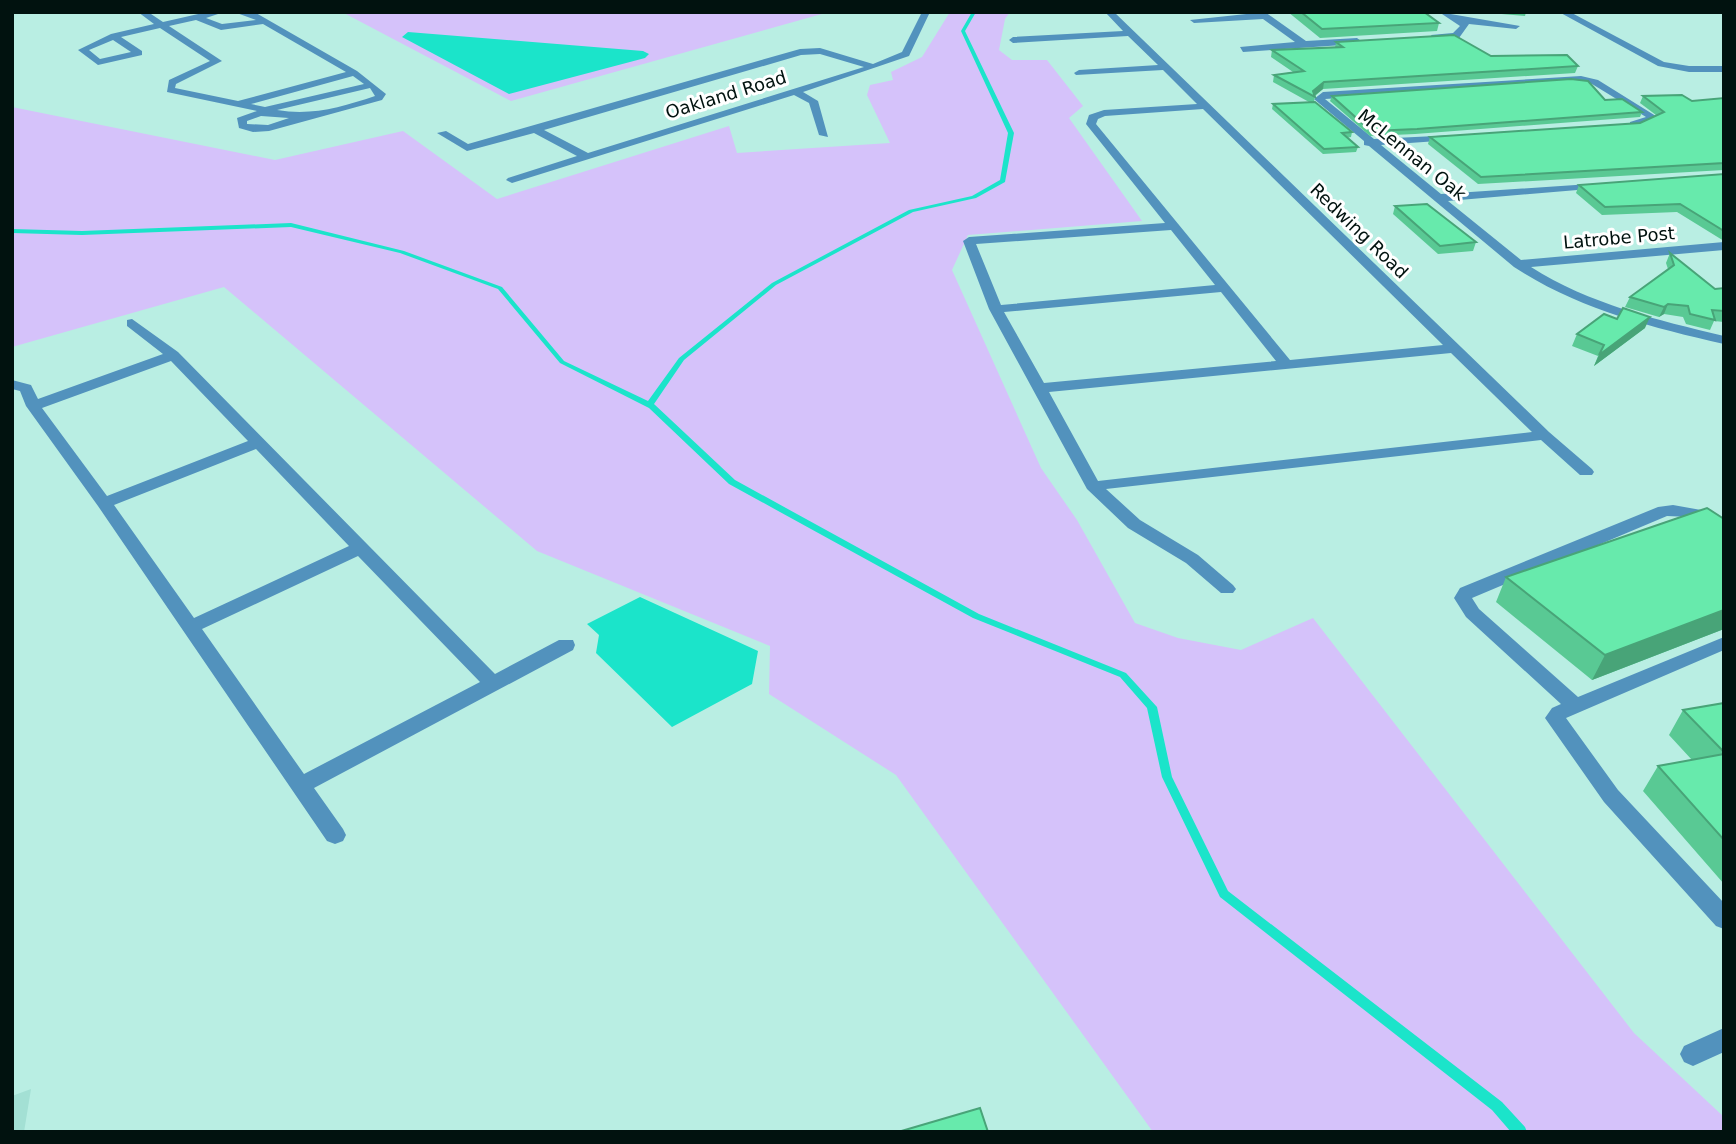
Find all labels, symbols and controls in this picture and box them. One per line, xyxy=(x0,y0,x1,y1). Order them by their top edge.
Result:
street label: Oakland Road xyxy=(663,66,789,123)
street label: McLennan Oak xyxy=(1354,105,1471,205)
street label: Redwing Road xyxy=(1306,179,1413,283)
street label: Latrobe Post xyxy=(1562,222,1676,253)

